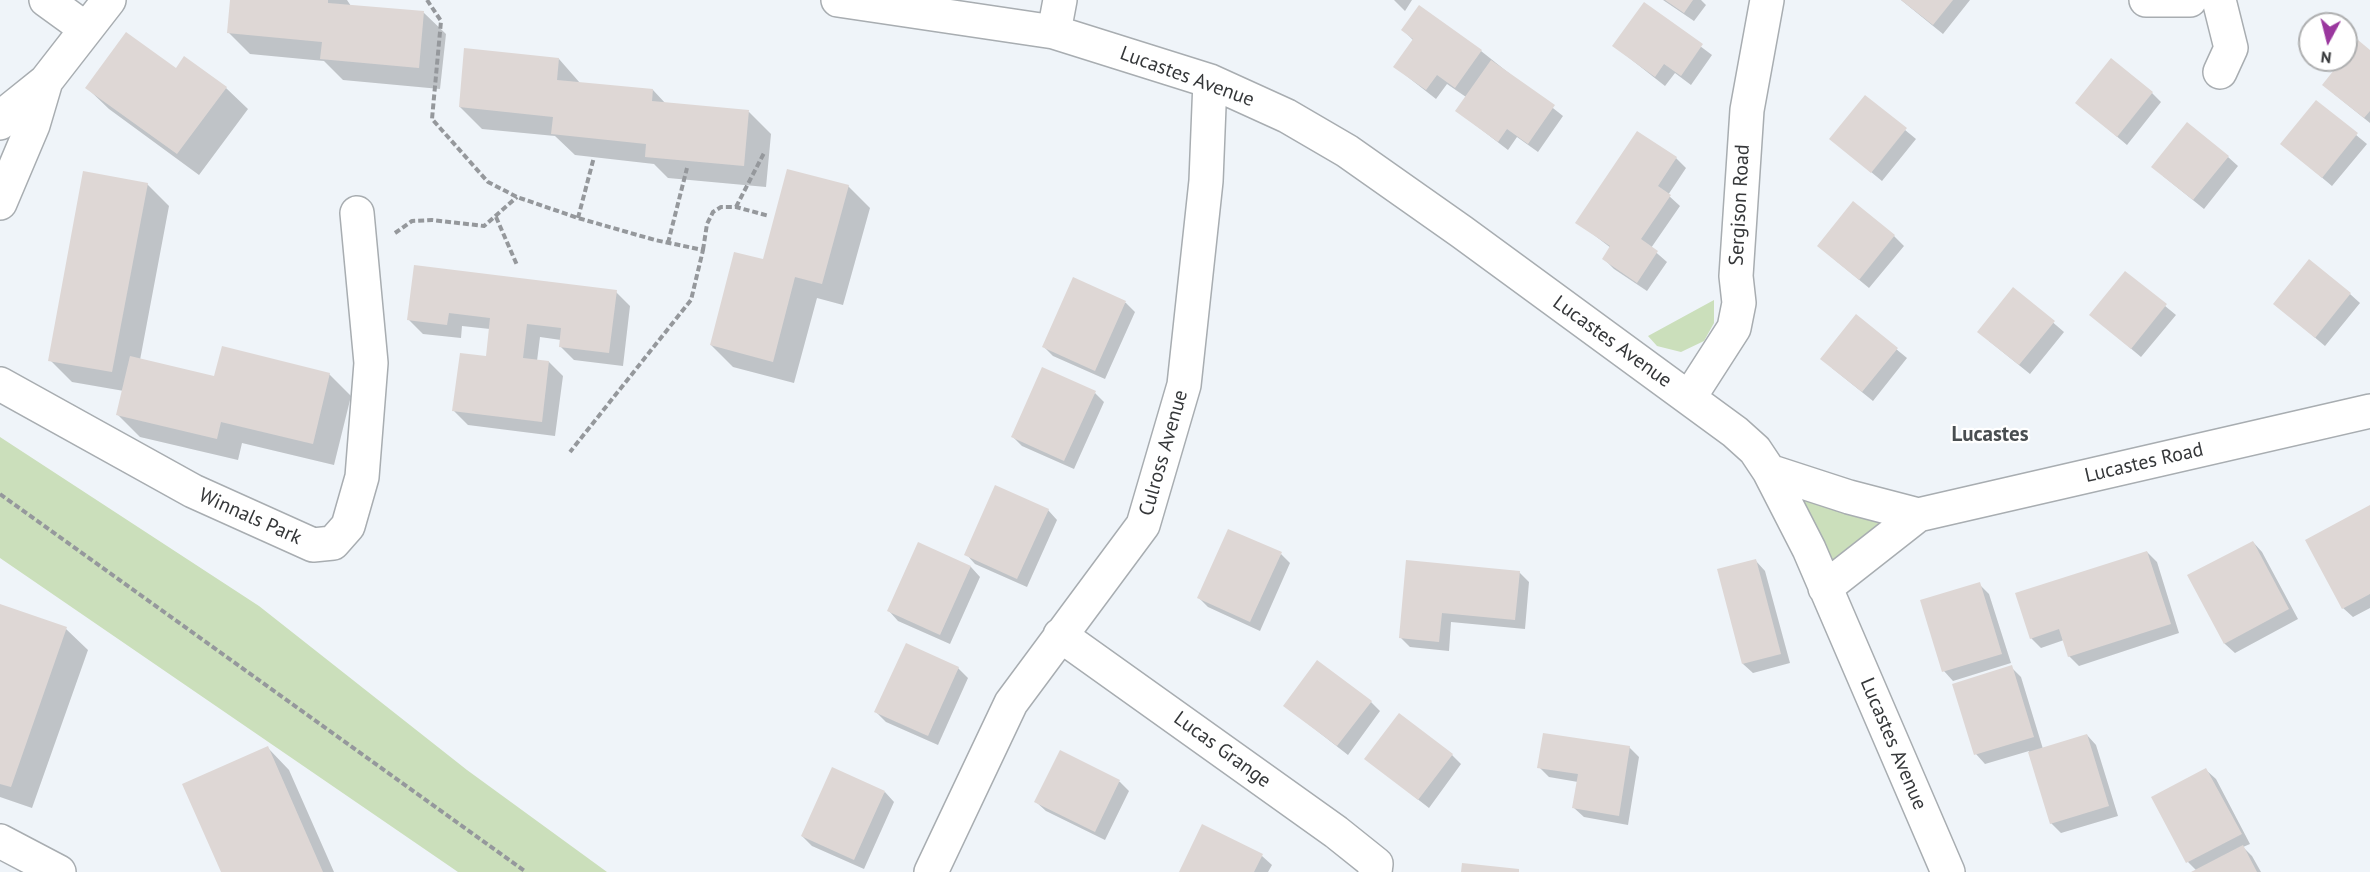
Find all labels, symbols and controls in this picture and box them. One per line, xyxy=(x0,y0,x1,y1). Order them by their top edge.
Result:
north arrow xyxy=(2298,12,2358,72)
street label: Lucastes Avenue xyxy=(1117,42,1257,112)
text: N xyxy=(2320,47,2332,68)
street label: Sergison Road xyxy=(1725,144,1755,266)
street label: Lucastes Avenue xyxy=(1548,291,1676,393)
street label: Culross Avenue xyxy=(1135,387,1193,519)
district label: Lucastes xyxy=(1951,422,2029,448)
street label: Lucastes Road xyxy=(2082,438,2206,488)
street label: Winnals Park xyxy=(195,484,305,550)
street label: Lucastes Avenue xyxy=(1854,674,1932,814)
street label: Lucas Grange xyxy=(1169,707,1275,793)

